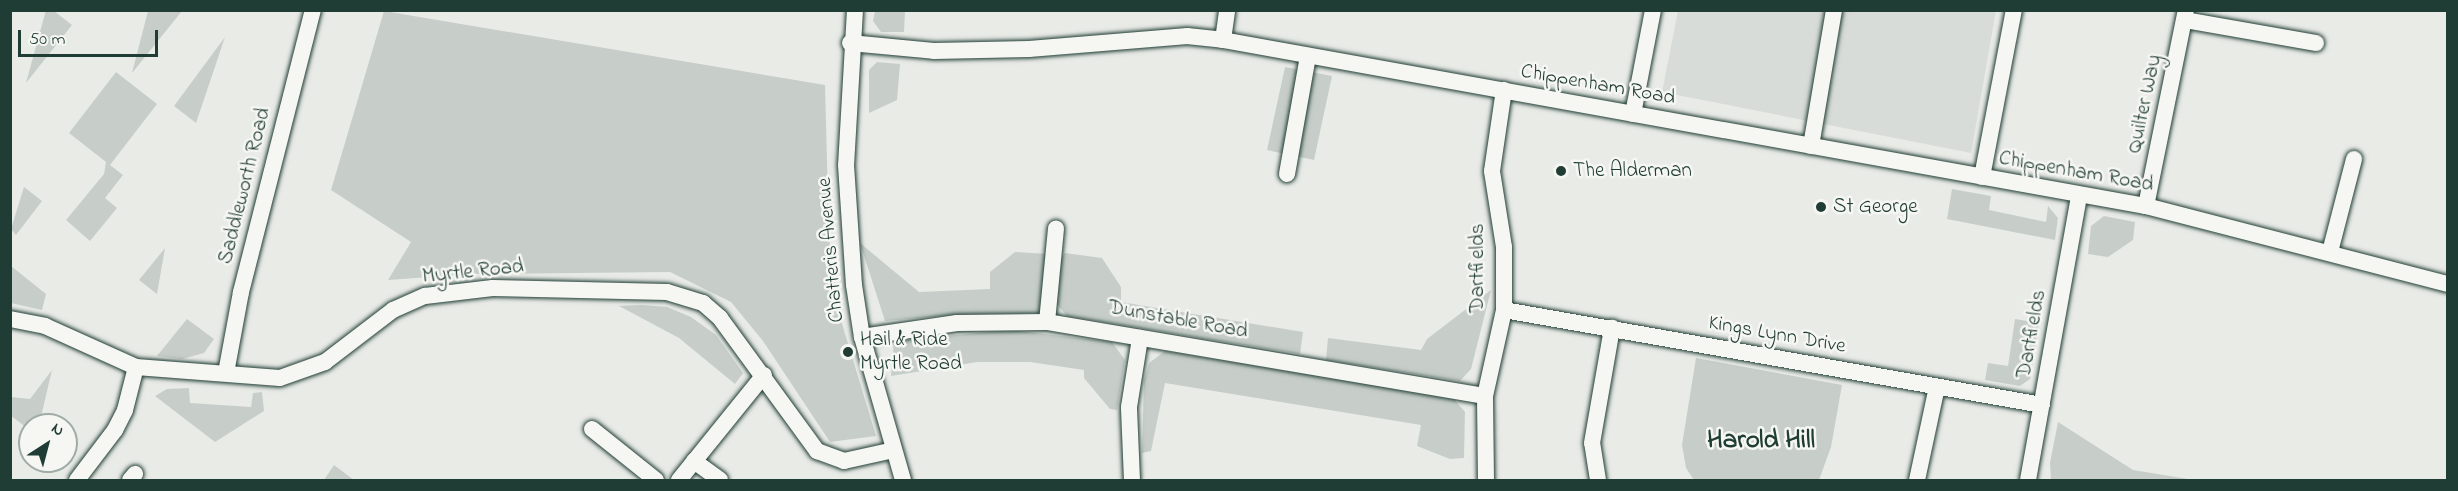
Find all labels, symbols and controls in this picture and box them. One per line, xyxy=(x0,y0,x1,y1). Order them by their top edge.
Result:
scale bar xyxy=(21,18,160,56)
text: 50 m xyxy=(29,27,66,53)
street label: Quilter Way xyxy=(2122,52,2168,156)
street label: Chippenham Road xyxy=(1519,59,1677,111)
street label: Saddleworth Road xyxy=(213,105,277,267)
street label: Chippenham Road xyxy=(1997,146,2155,198)
place label: The Alderman xyxy=(1573,158,1692,184)
marker: The Alderman xyxy=(1554,164,1568,178)
street label: Chatteris Avenue xyxy=(812,176,850,324)
place label: St George xyxy=(1833,194,1918,220)
marker: St George xyxy=(1814,200,1828,214)
street label: Dartfields xyxy=(1465,223,1491,313)
street label: Myrtle Road xyxy=(421,254,525,290)
street label: Dartfields xyxy=(2012,288,2052,380)
street label: Dunstable Road xyxy=(1106,295,1250,345)
street label: Kings Lynn Drive xyxy=(1706,311,1848,359)
place label: Hail & Ride Myrtle Road xyxy=(860,327,962,377)
marker: Hail & Ride Myrtle Road xyxy=(841,345,855,359)
north arrow xyxy=(18,413,78,473)
text: N xyxy=(46,417,69,443)
district label: Harold Hill xyxy=(1707,425,1815,457)

